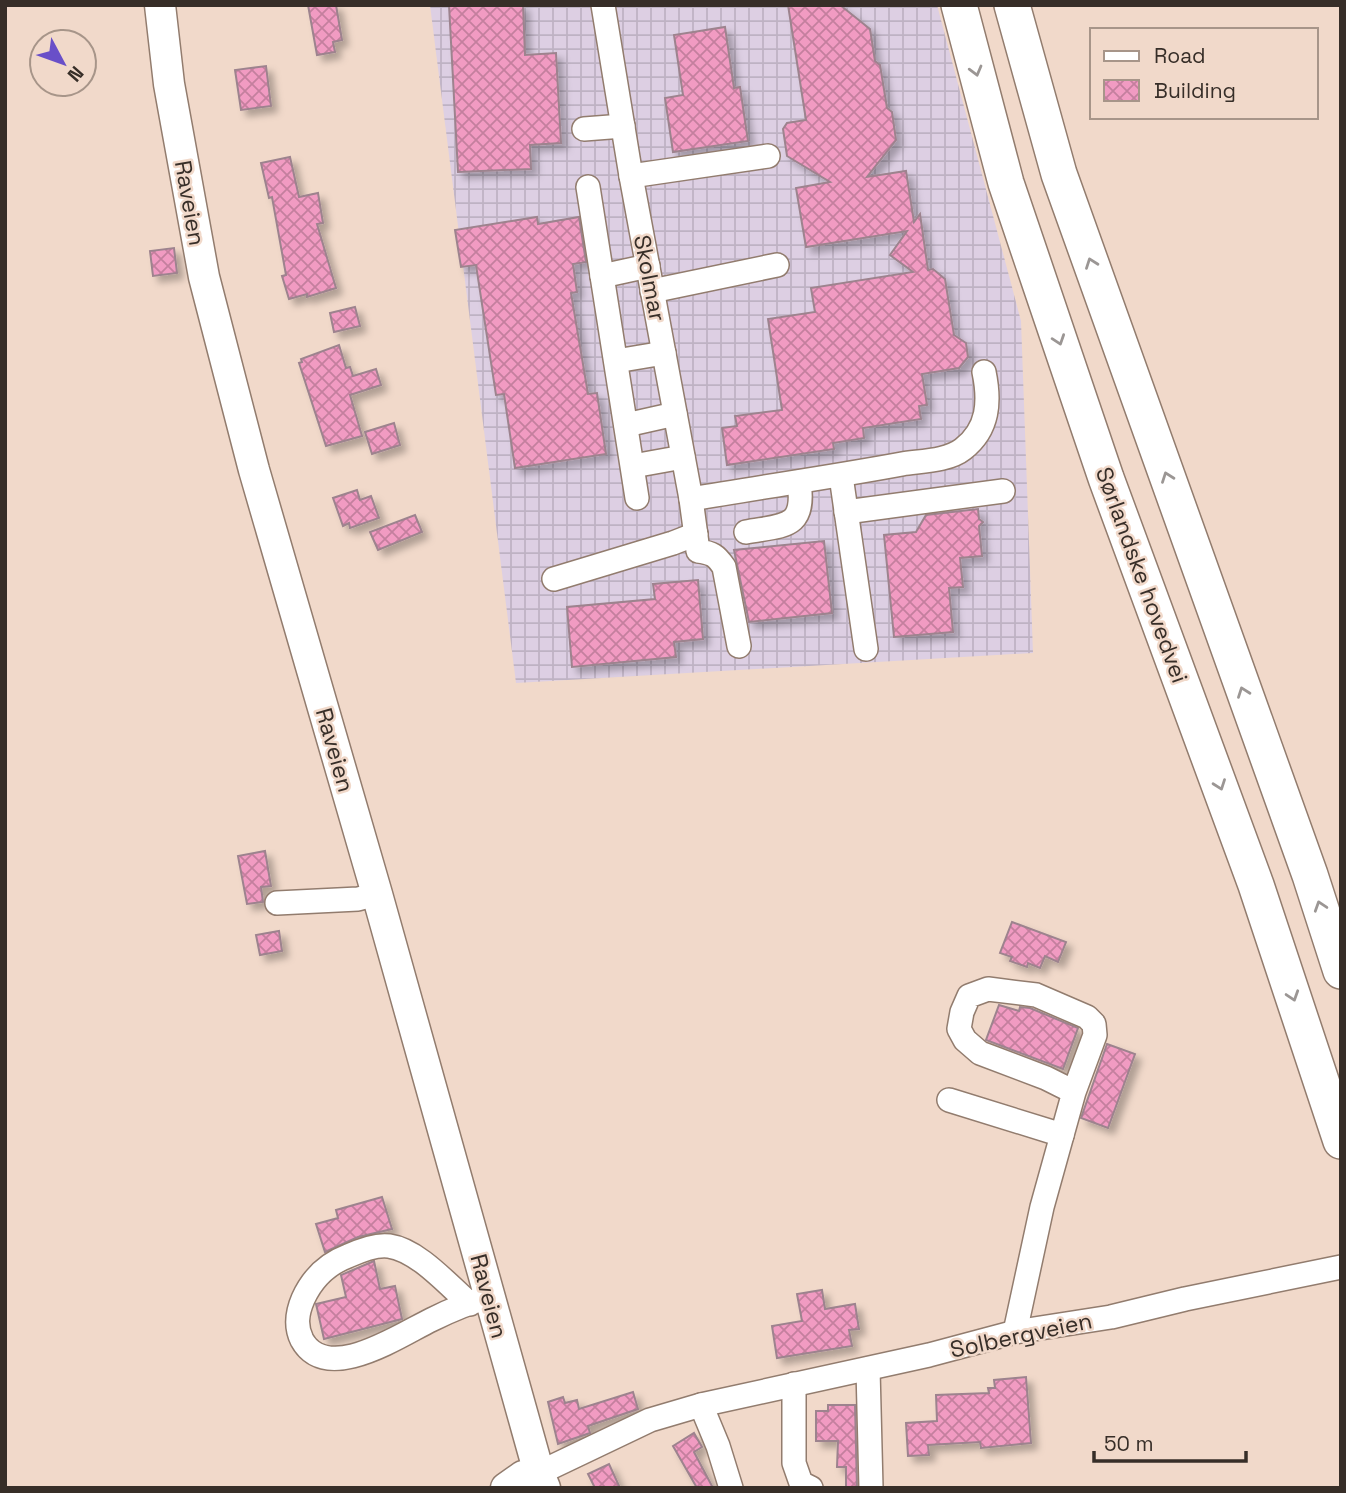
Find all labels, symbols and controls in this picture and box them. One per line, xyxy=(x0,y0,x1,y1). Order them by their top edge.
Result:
north arrow xyxy=(28,28,98,98)
legend xyxy=(1090,28,1318,119)
text: Road xyxy=(1154,42,1206,69)
text: N xyxy=(62,61,89,87)
one-way arrow xyxy=(968,65,983,77)
text: Building xyxy=(1154,77,1236,104)
street label: Raveien xyxy=(168,158,212,248)
street label: Skolmar xyxy=(627,232,673,324)
one-way arrow xyxy=(1085,257,1099,270)
one-way arrow xyxy=(1051,334,1065,346)
street label: Sørlandske hovedvei xyxy=(1089,463,1195,687)
one-way arrow xyxy=(1161,472,1175,484)
one-way arrow xyxy=(1237,686,1251,698)
street label: Raveien xyxy=(309,705,361,795)
one-way arrow xyxy=(1212,778,1226,790)
one-way arrow xyxy=(1313,900,1328,912)
one-way arrow xyxy=(1285,990,1299,1002)
street label: Raveien xyxy=(463,1251,515,1341)
street label: Solbergveien xyxy=(947,1305,1095,1365)
scale bar xyxy=(1094,1420,1246,1464)
text: 50 m xyxy=(1104,1430,1154,1457)

